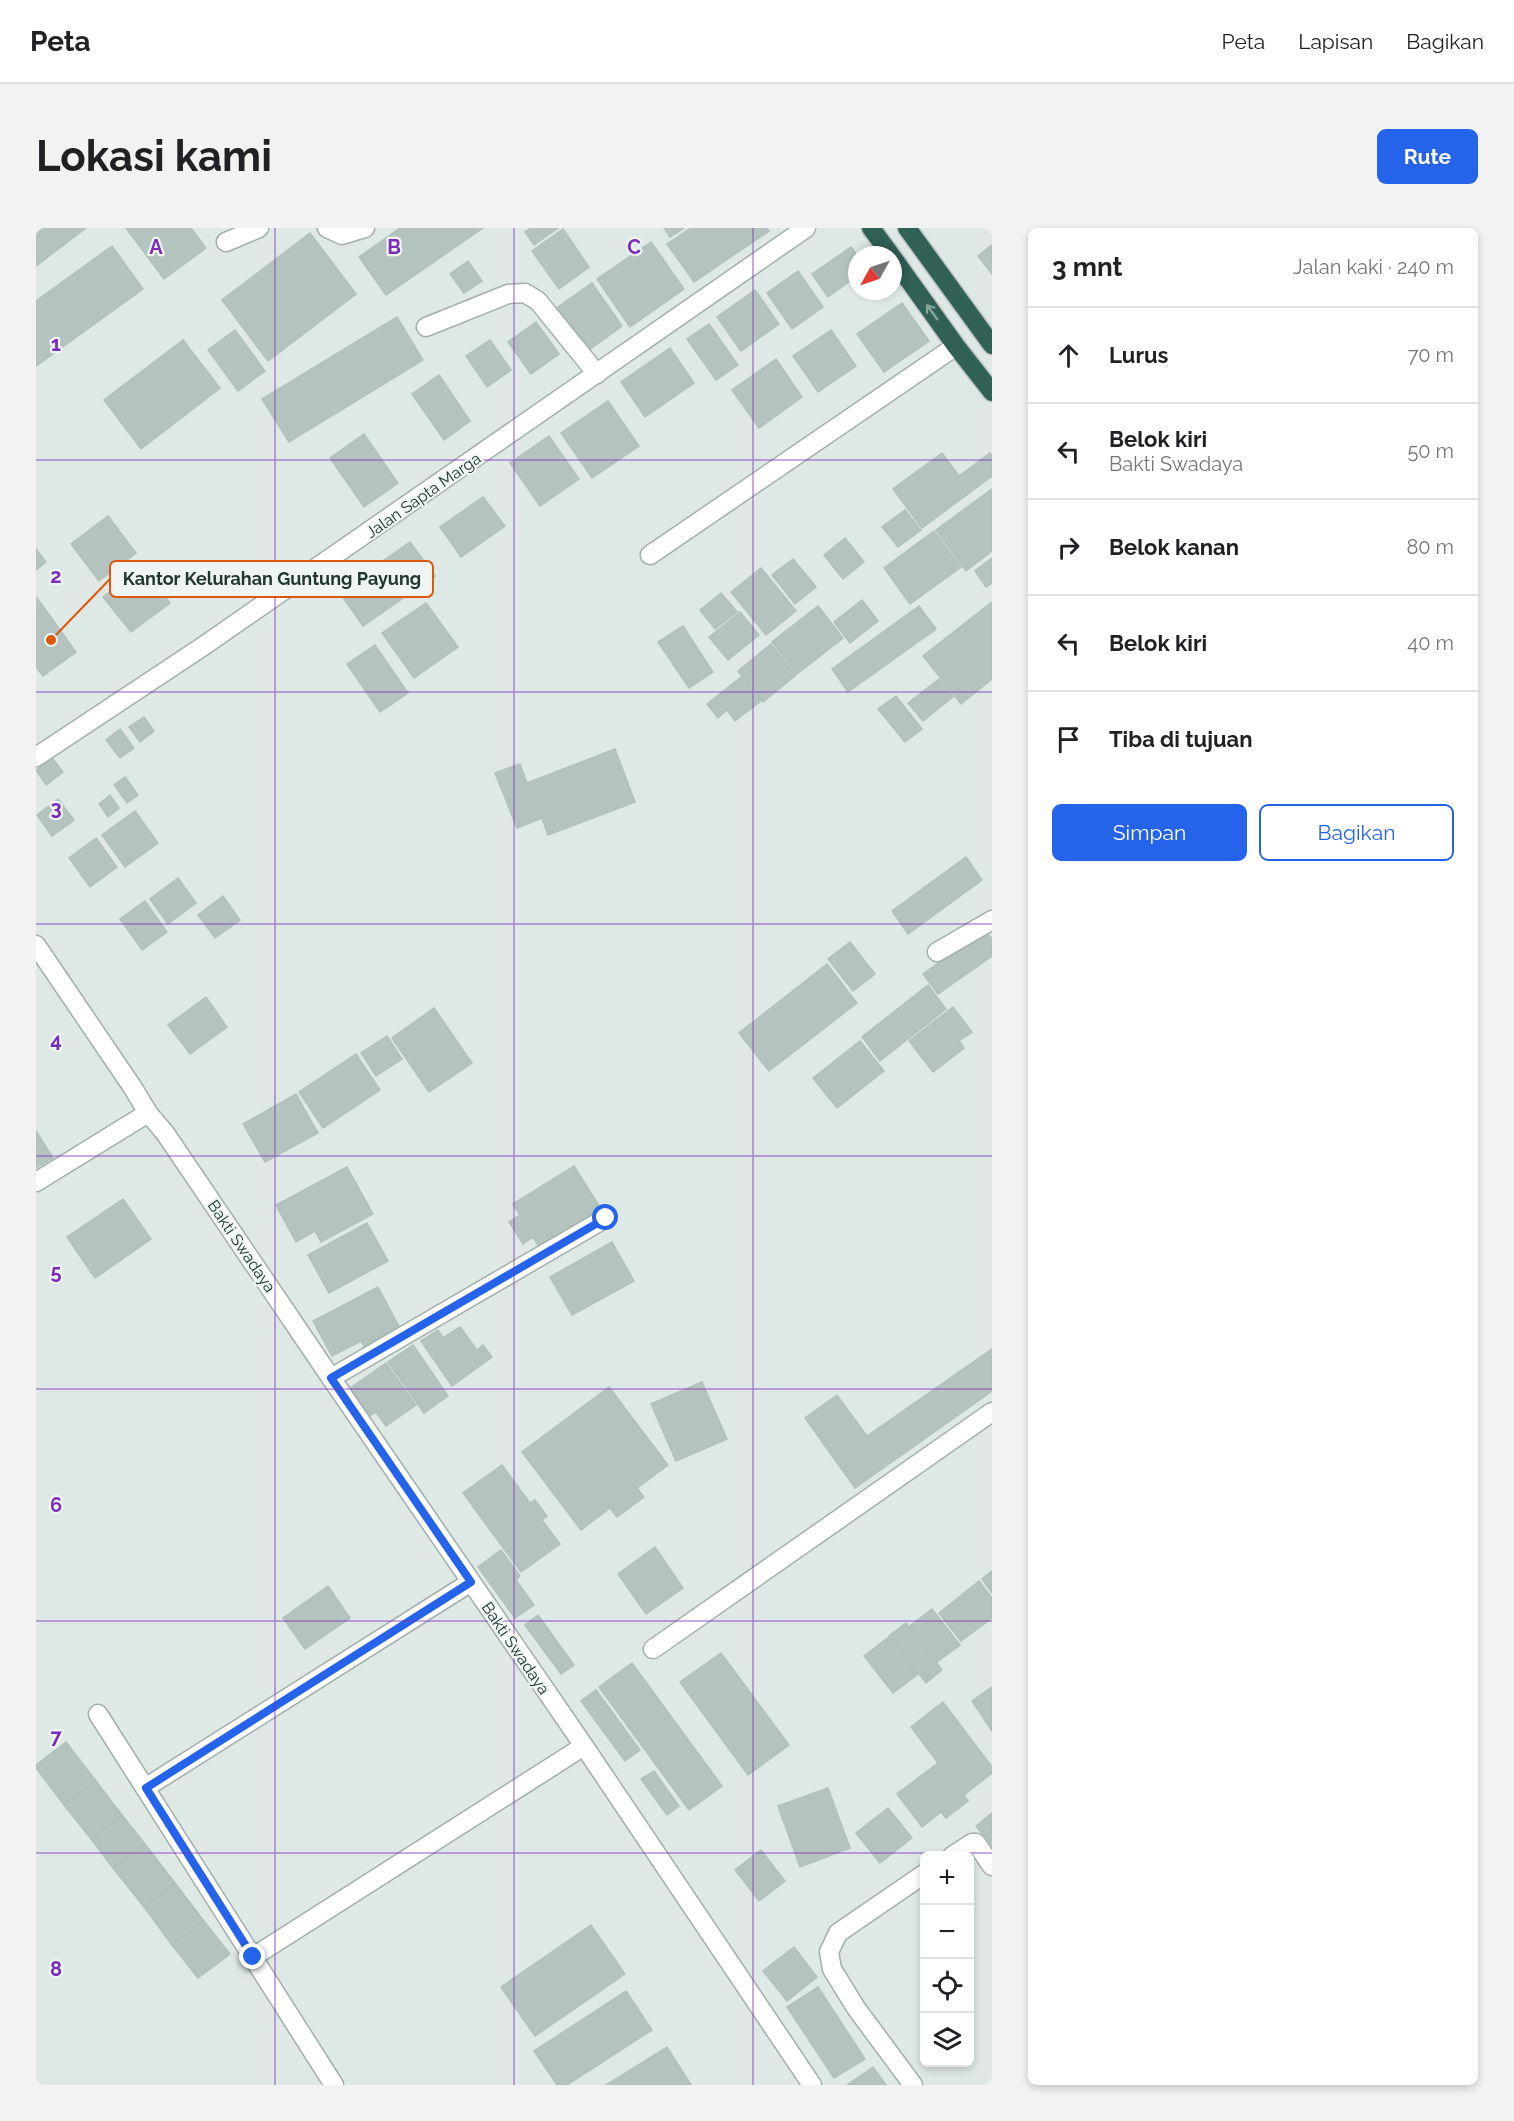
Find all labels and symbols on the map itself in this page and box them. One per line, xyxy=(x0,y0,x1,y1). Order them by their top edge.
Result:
text: A xyxy=(149,235,163,259)
text: B xyxy=(387,235,401,259)
text: C xyxy=(627,235,641,259)
north arrow xyxy=(848,246,902,300)
one-way arrow xyxy=(926,304,938,320)
text: 1 xyxy=(51,332,61,356)
street label: Jalan Sapta Marga xyxy=(362,449,484,542)
callout: Kantor Kelurahan Guntung Payung xyxy=(110,561,433,597)
text: 2 xyxy=(50,564,62,588)
text: Kantor Kelurahan Guntung Payung xyxy=(123,568,421,589)
text: 3 xyxy=(50,796,62,820)
text: 4 xyxy=(50,1028,62,1052)
street label: Bakti Swadaya xyxy=(204,1196,279,1296)
route start xyxy=(592,1204,618,1230)
text: 5 xyxy=(50,1260,62,1284)
text: 6 xyxy=(50,1493,62,1517)
street label: Bakti Swadaya xyxy=(478,1598,553,1698)
text: 7 xyxy=(50,1725,62,1749)
route end xyxy=(239,1943,265,1969)
text: 8 xyxy=(50,1957,62,1981)

